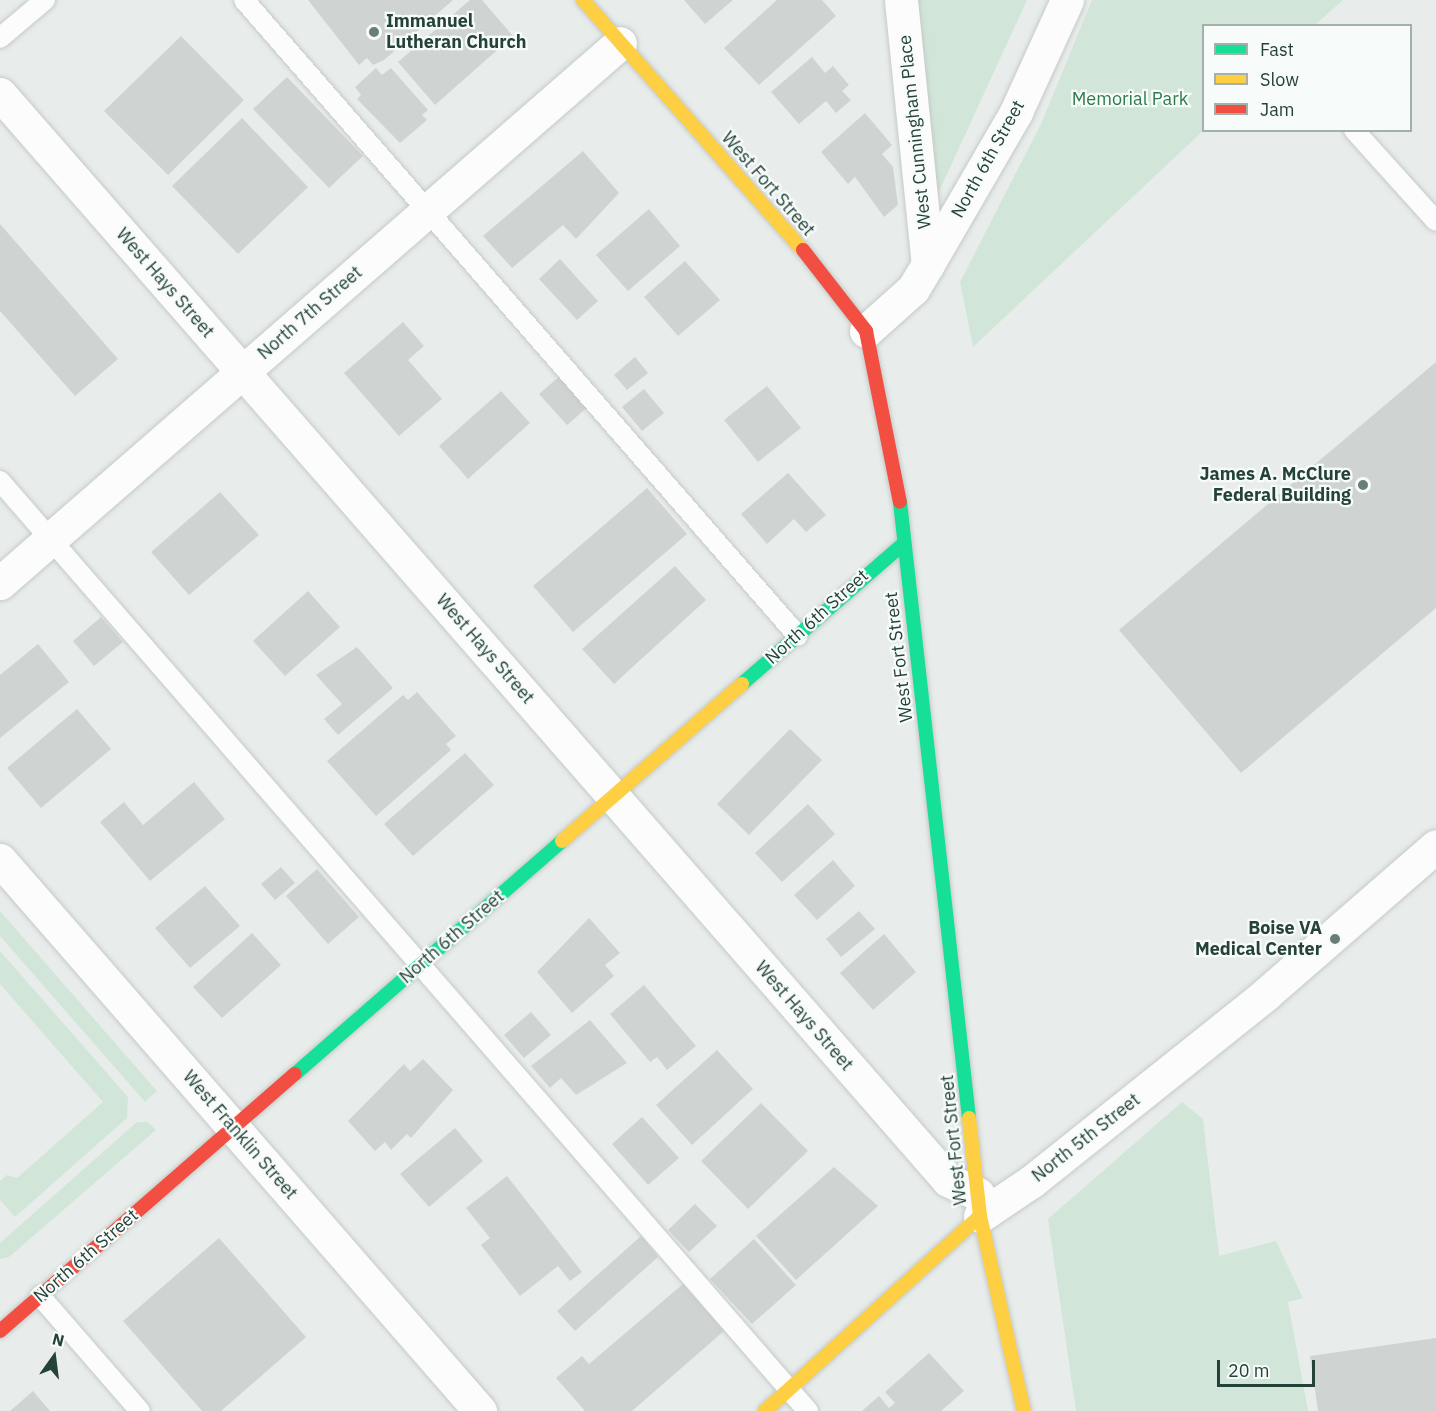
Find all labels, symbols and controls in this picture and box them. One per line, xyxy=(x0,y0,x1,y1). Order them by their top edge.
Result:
place label: Immanuel Lutheran Church xyxy=(386,11,527,54)
legend xyxy=(1202,24,1412,132)
marker: Immanuel Lutheran Church xyxy=(367,25,381,39)
street label: West Cunningham Place xyxy=(894,34,936,230)
text: Fast xyxy=(1260,38,1294,61)
text: Slow xyxy=(1260,68,1299,91)
park label: Memorial Park xyxy=(1072,88,1188,110)
street label: North 6th Street xyxy=(947,96,1029,222)
text: Jam xyxy=(1260,98,1295,121)
street label: West Fort Street xyxy=(717,127,819,241)
street label: West Hays Street xyxy=(111,224,219,342)
street label: North 7th Street xyxy=(253,262,367,364)
place label: James A. McClure Federal Building xyxy=(1199,464,1351,506)
marker: James A. McClure Federal Building xyxy=(1356,478,1370,492)
street label: North 6th Street xyxy=(761,565,873,669)
street label: West Hays Street xyxy=(431,590,539,708)
street label: West Fort Street xyxy=(880,591,918,723)
street label: North 6th Street xyxy=(395,886,509,988)
place label: Boise VA Medical Center xyxy=(1195,918,1322,960)
marker: Boise VA Medical Center xyxy=(1326,930,1344,948)
street label: West Hays Street xyxy=(750,957,858,1075)
street label: West Franklin Street xyxy=(178,1066,302,1204)
street label: West Fort Street xyxy=(936,1074,972,1206)
street label: North 5th Street xyxy=(1028,1089,1144,1187)
street label: North 6th Street xyxy=(29,1205,143,1307)
north arrow xyxy=(24,1327,84,1387)
text: N xyxy=(50,1328,66,1351)
scale bar xyxy=(1220,1348,1318,1386)
text: 20 m xyxy=(1228,1359,1270,1382)

